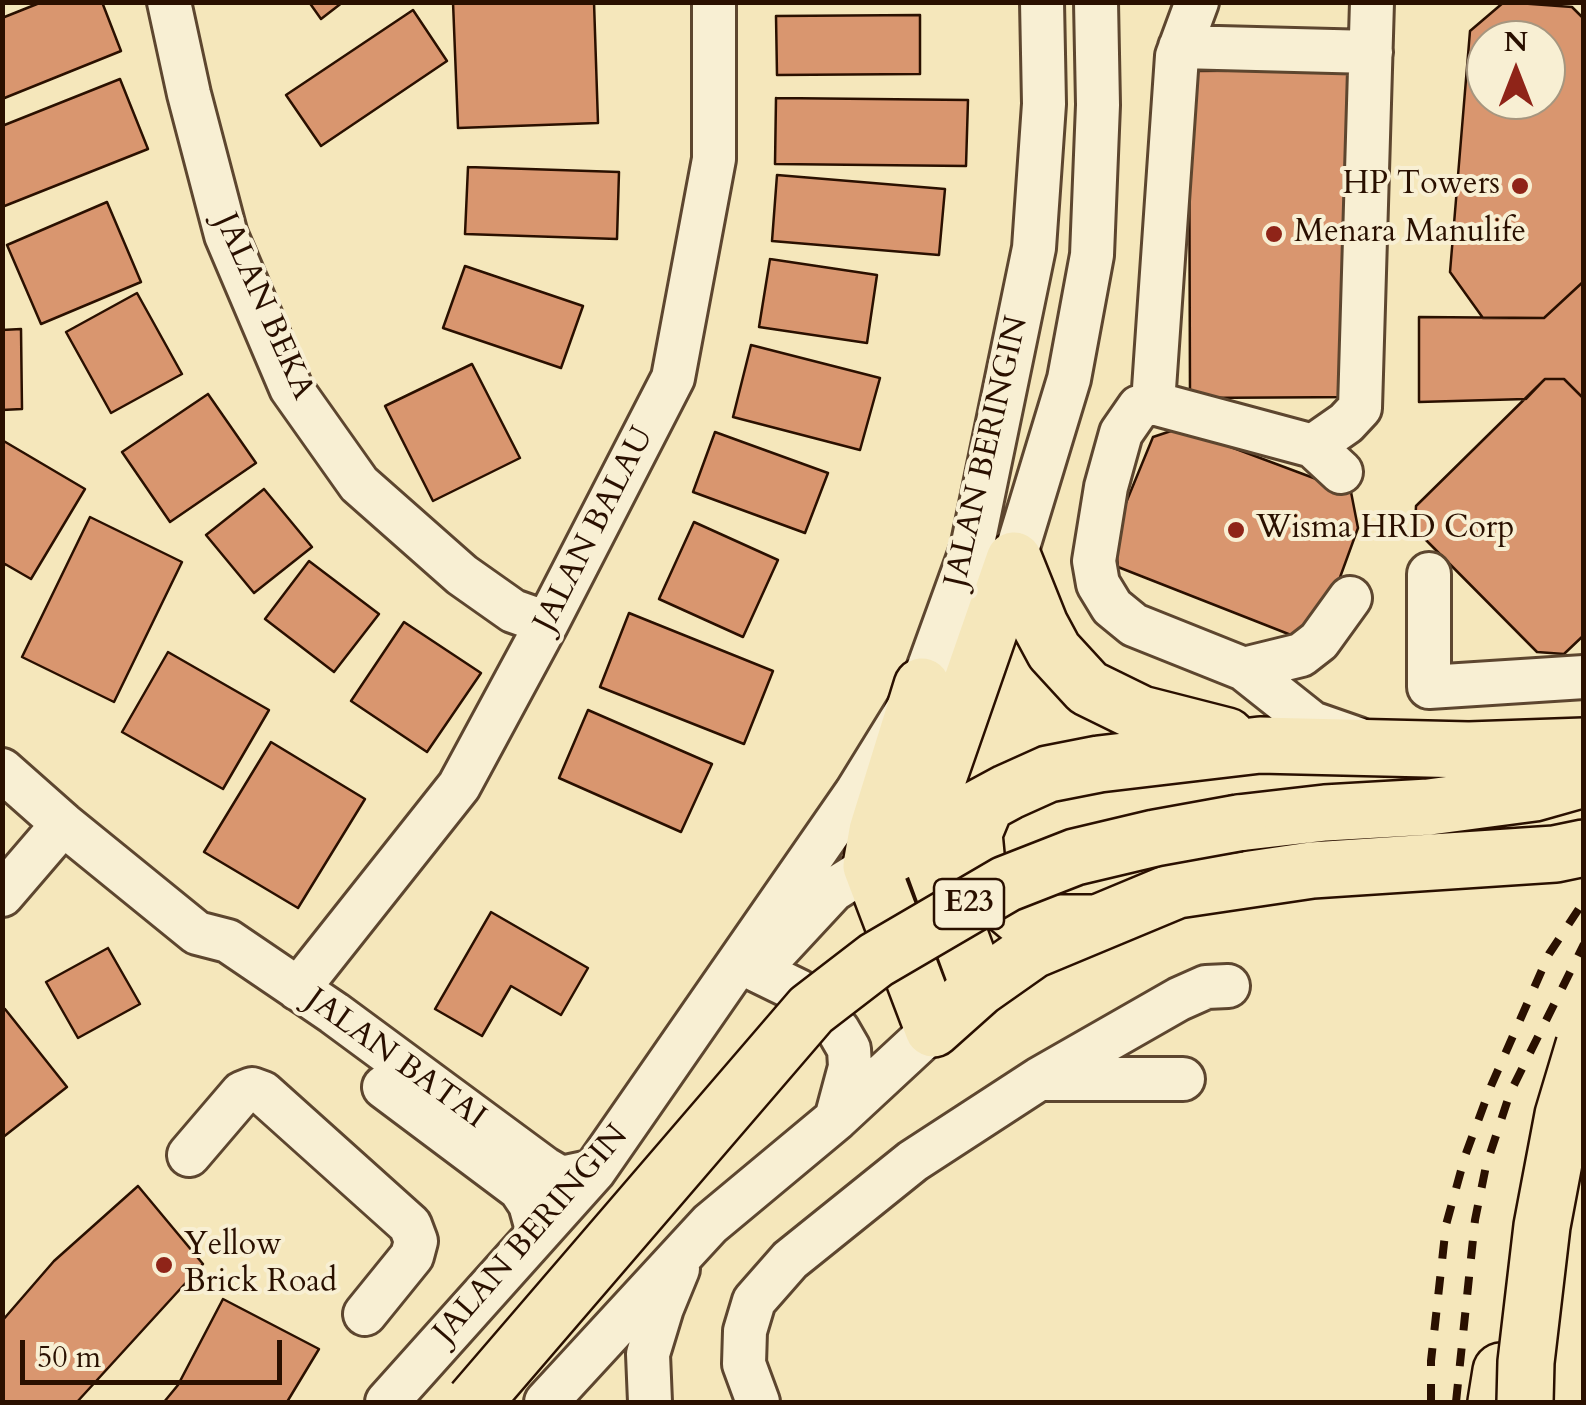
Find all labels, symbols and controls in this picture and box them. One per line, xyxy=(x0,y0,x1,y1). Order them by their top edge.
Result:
north arrow xyxy=(1466,20,1566,120)
text: N xyxy=(1504,23,1528,61)
place label: HP Towers xyxy=(1342,167,1500,205)
marker: HP Towers xyxy=(1509,175,1531,197)
street label: JALAN BEKA xyxy=(205,208,321,406)
place label: Menara Manulife xyxy=(1294,215,1526,253)
marker: Menara Manulife xyxy=(1263,223,1285,245)
street label: JALAN BERINGIN xyxy=(938,313,1038,591)
street label: JALAN BALAU xyxy=(527,421,663,639)
place label: Wisma HRD Corp xyxy=(1256,511,1515,549)
marker: Wisma HRD Corp xyxy=(1225,519,1247,541)
road number: E23 xyxy=(934,879,1004,929)
street label: JALAN BATAI xyxy=(297,982,493,1138)
street label: JALAN BERINGIN xyxy=(427,1118,637,1352)
place label: Yellow Brick Road xyxy=(184,1228,337,1303)
marker: Yellow Brick Road xyxy=(153,1254,175,1276)
scale bar xyxy=(25,1320,288,1382)
text: 50 m xyxy=(37,1337,101,1378)

